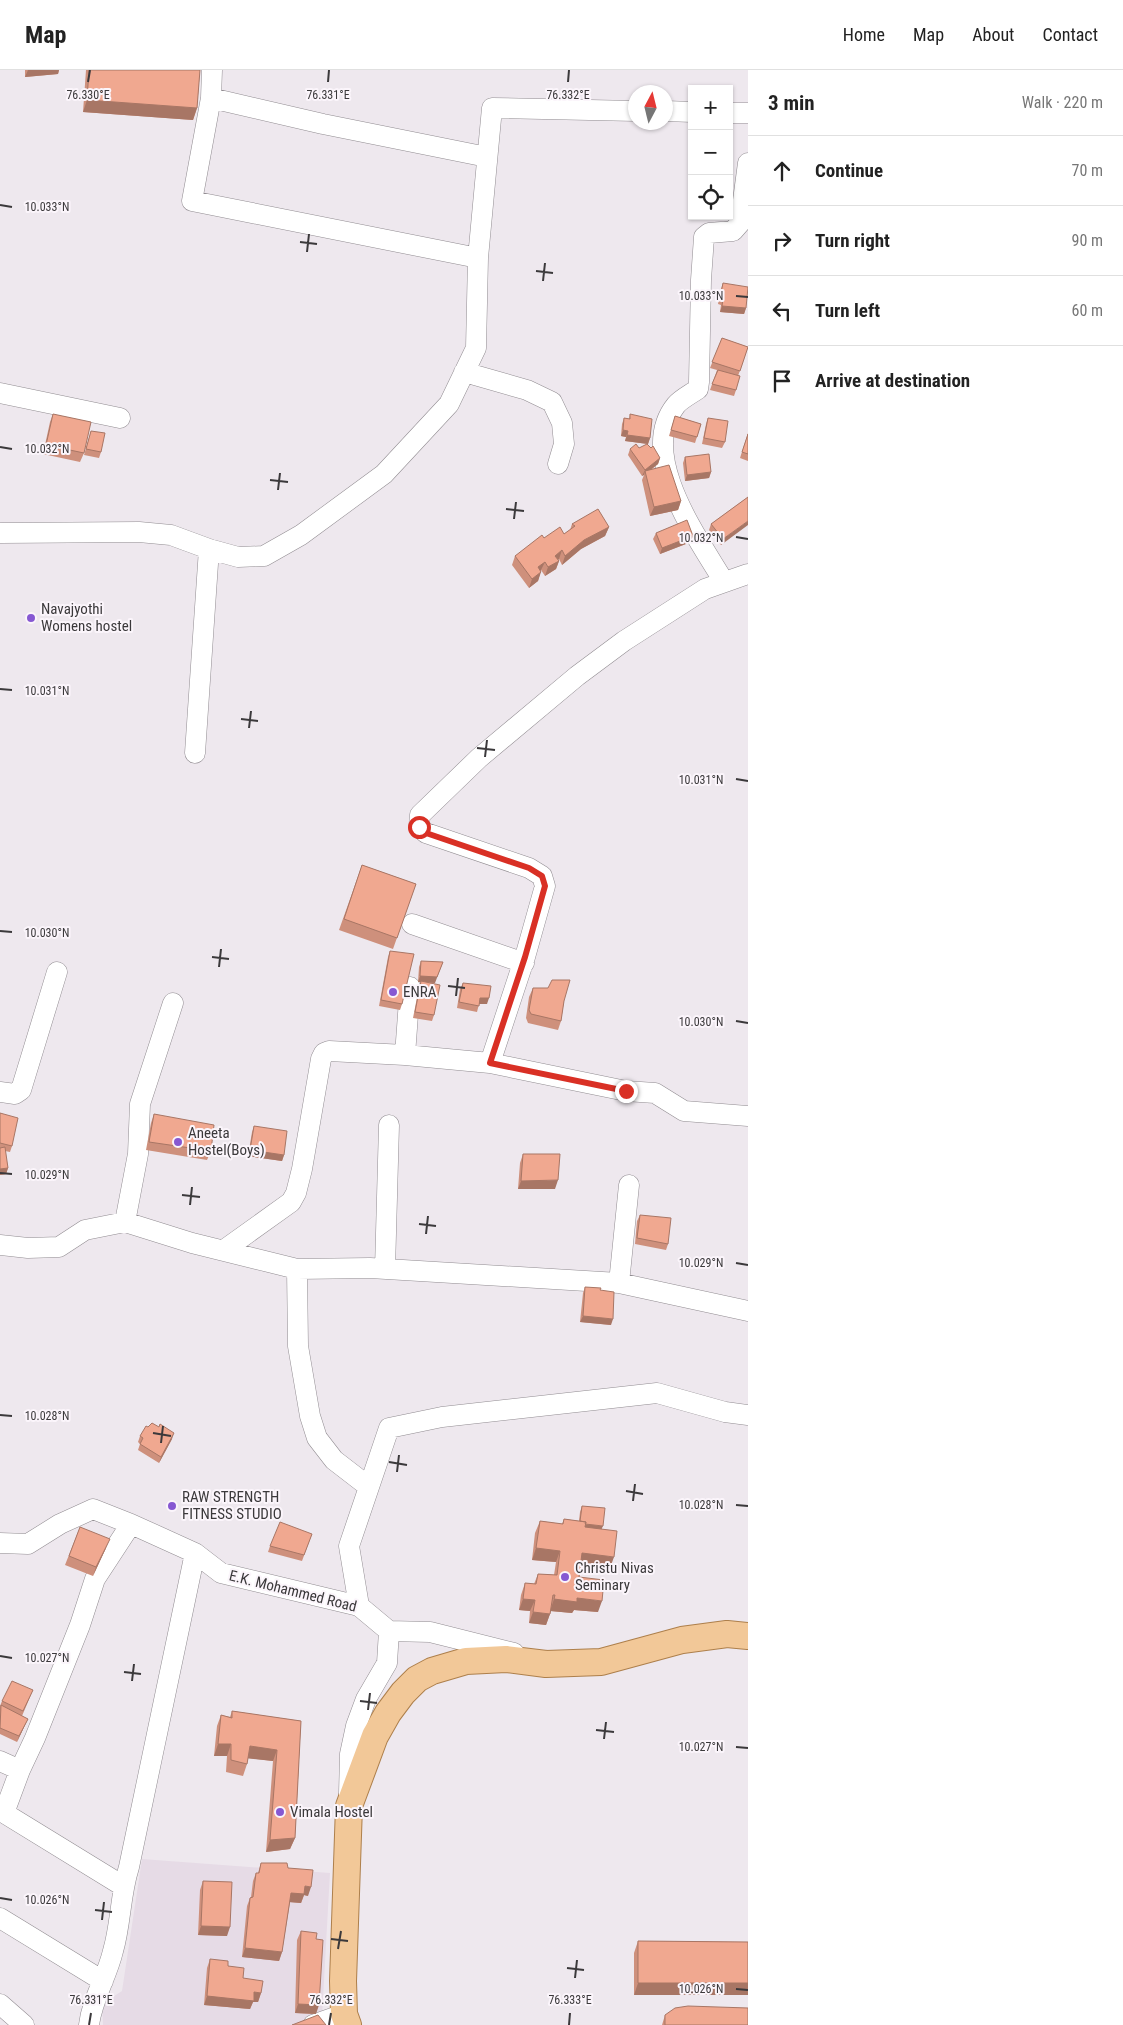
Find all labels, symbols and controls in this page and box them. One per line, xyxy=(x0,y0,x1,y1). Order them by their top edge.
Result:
text: Map xyxy=(25,21,66,49)
text: Home xyxy=(843,24,885,45)
text: Map xyxy=(913,24,944,45)
text: About xyxy=(972,24,1014,45)
text: Contact xyxy=(1042,24,1098,45)
north arrow xyxy=(628,85,673,130)
map controls xyxy=(688,85,733,220)
button: + xyxy=(688,85,733,130)
text: 76.330°E xyxy=(66,88,110,102)
text: 76.331°E xyxy=(306,88,350,102)
text: 76.332°E xyxy=(546,88,590,102)
text: 3 min xyxy=(768,91,815,115)
text: Walk · 220 m xyxy=(1022,93,1103,112)
button: − xyxy=(688,130,733,175)
icon: ahead xyxy=(768,157,796,185)
text: Continue xyxy=(815,159,883,182)
text: 70 m xyxy=(1071,161,1103,180)
button: locate xyxy=(688,175,733,220)
text: 10.033°N xyxy=(25,200,69,214)
icon: right xyxy=(768,227,796,255)
text: Turn right xyxy=(815,229,890,252)
text: 90 m xyxy=(1071,231,1103,250)
text: 10.033°N xyxy=(679,289,723,303)
icon: left xyxy=(768,297,796,325)
text: Turn left xyxy=(815,299,880,322)
text: 60 m xyxy=(1071,301,1103,320)
icon: arrive xyxy=(768,367,796,395)
text: Arrive at destination xyxy=(815,369,970,392)
text: 10.032°N xyxy=(25,442,69,456)
text: 10.032°N xyxy=(679,531,723,545)
place label: Navajyothi Womens hostel xyxy=(41,600,132,635)
marker: Navajyothi Womens hostel xyxy=(25,612,37,624)
text: 10.031°N xyxy=(25,684,69,698)
text: 10.031°N xyxy=(679,773,723,787)
route start xyxy=(408,816,431,839)
text: 10.030°N xyxy=(25,926,69,940)
place label: ENRA xyxy=(403,983,437,1001)
marker: ENRA xyxy=(387,986,399,998)
text: 10.030°N xyxy=(679,1015,723,1029)
route end xyxy=(615,1080,638,1103)
place label: Aneeta Hostel(Boys) xyxy=(188,1124,265,1159)
marker: Aneeta Hostel(Boys) xyxy=(172,1136,184,1148)
text: 10.029°N xyxy=(25,1168,69,1182)
text: 10.029°N xyxy=(679,1256,723,1270)
text: 10.028°N xyxy=(25,1409,69,1423)
place label: RAW STRENGTH FITNESS STUDIO xyxy=(182,1488,282,1523)
text: 10.028°N xyxy=(679,1498,723,1512)
marker: RAW STRENGTH FITNESS STUDIO xyxy=(166,1500,178,1512)
place label: Christu Nivas Seminary xyxy=(575,1559,654,1594)
street label: E.K. Mohammed Road xyxy=(227,1566,359,1616)
marker: Christu Nivas Seminary xyxy=(559,1571,571,1583)
text: 10.027°N xyxy=(25,1651,69,1665)
text: 10.027°N xyxy=(679,1740,723,1754)
place label: Vimala Hostel xyxy=(290,1803,373,1821)
marker: Vimala Hostel xyxy=(274,1806,286,1818)
text: 10.026°N xyxy=(25,1893,69,1907)
text: 10.026°N xyxy=(679,1982,723,1996)
text: 76.331°E xyxy=(69,1993,113,2007)
text: 76.332°E xyxy=(309,1993,353,2007)
text: 76.333°E xyxy=(548,1993,592,2007)

